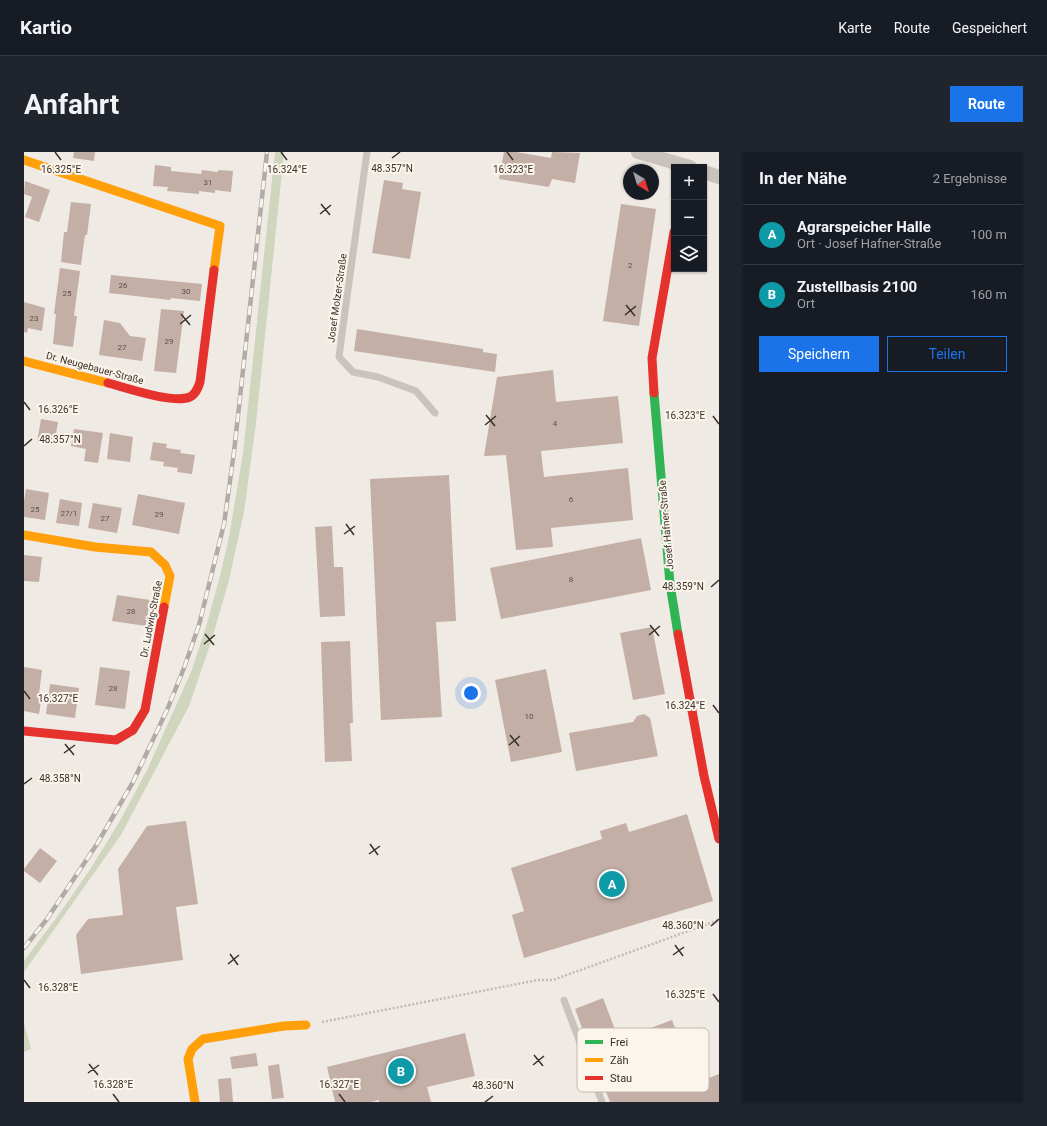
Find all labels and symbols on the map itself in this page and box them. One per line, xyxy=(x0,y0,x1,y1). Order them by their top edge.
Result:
text: 48.357°N xyxy=(371,163,413,174)
text: 16.325°E xyxy=(41,164,81,175)
text: 16.324°E xyxy=(267,164,307,175)
text: 16.323°E xyxy=(493,164,533,175)
north arrow xyxy=(623,164,659,200)
house number: 31 xyxy=(204,178,213,187)
street label: Josef Molzer-Straße xyxy=(325,253,349,343)
house number: 2 xyxy=(628,261,633,270)
house number: 26 xyxy=(119,281,128,290)
house number: 30 xyxy=(182,287,191,296)
house number: 25 xyxy=(63,289,72,298)
house number: 23 xyxy=(30,314,39,323)
house number: 29 xyxy=(165,337,174,346)
house number: 27 xyxy=(118,343,127,352)
street label: Dr. Neugebauer-Straße xyxy=(45,350,145,386)
text: 16.326°E xyxy=(38,404,78,415)
text: 16.323°E xyxy=(665,410,705,421)
house number: 4 xyxy=(553,419,558,428)
text: 48.357°N xyxy=(39,434,81,445)
street label: Josef Hafner-Straße xyxy=(657,480,675,570)
house number: 6 xyxy=(569,495,574,504)
house number: 25 xyxy=(31,505,40,514)
house number: 27/1 xyxy=(61,509,77,518)
house number: 29 xyxy=(155,510,164,519)
house number: 27 xyxy=(101,514,110,523)
house number: 8 xyxy=(569,575,574,584)
street label: Dr. Ludwig-Straße xyxy=(138,580,164,658)
text: 48.359°N xyxy=(662,581,704,592)
house number: 28 xyxy=(127,607,136,616)
your location xyxy=(461,683,481,703)
house number: 28 xyxy=(109,684,118,693)
text: 16.327°E xyxy=(38,693,78,704)
text: 16.324°E xyxy=(665,700,705,711)
house number: 10 xyxy=(525,712,534,721)
text: 48.358°N xyxy=(39,773,81,784)
pin: A xyxy=(599,869,625,899)
text: 48.360°N xyxy=(662,920,704,931)
text: 16.328°E xyxy=(38,982,78,993)
text: 16.325°E xyxy=(665,989,705,1000)
legend xyxy=(577,1028,709,1092)
text: Frei xyxy=(610,1036,628,1049)
text: Zäh xyxy=(610,1054,629,1067)
pin: B xyxy=(388,1056,414,1086)
text: Stau xyxy=(610,1072,632,1085)
text: 16.328°E xyxy=(93,1079,133,1090)
text: 16.327°E xyxy=(319,1079,359,1090)
text: 48.360°N xyxy=(472,1080,514,1091)

